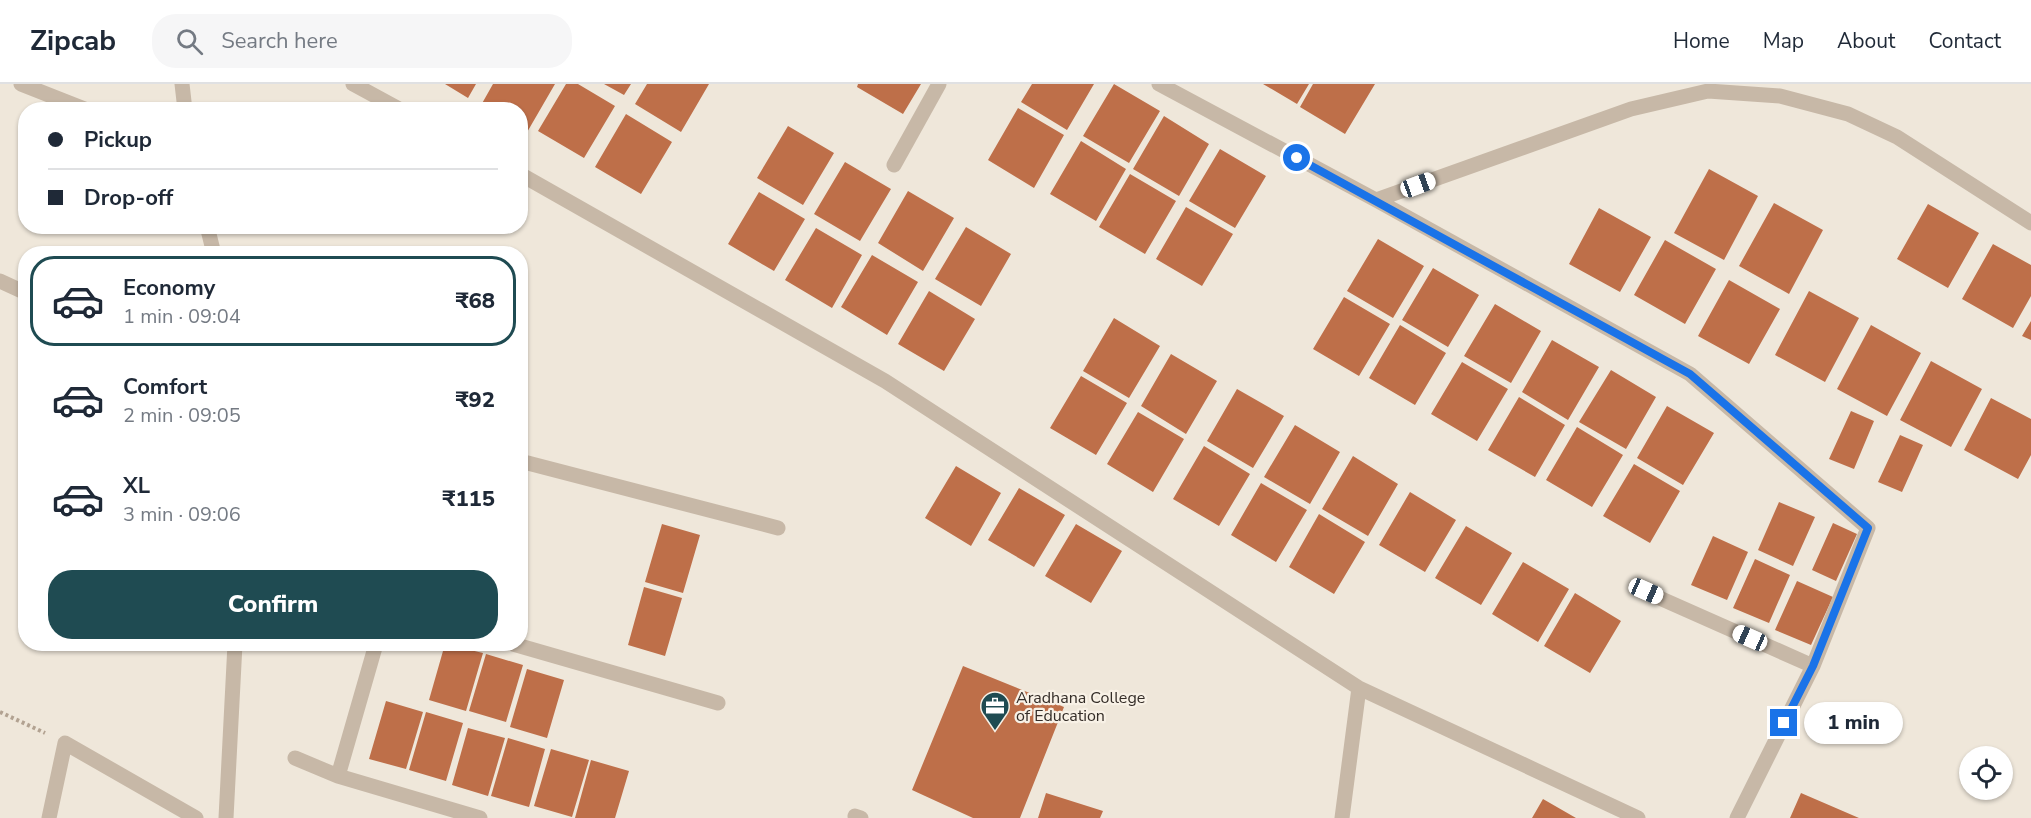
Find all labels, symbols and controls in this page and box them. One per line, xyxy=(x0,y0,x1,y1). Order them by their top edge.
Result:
search box xyxy=(152,14,572,68)
text: Zipcab xyxy=(30,22,116,60)
icon: search xyxy=(173,25,206,58)
text: Search here xyxy=(221,26,338,56)
text: Home xyxy=(1673,27,1730,55)
text: Map xyxy=(1763,27,1804,55)
text: About xyxy=(1837,27,1895,55)
text: Contact xyxy=(1928,27,2001,55)
text: Pickup xyxy=(84,125,152,155)
route start xyxy=(1283,144,1310,171)
car xyxy=(1398,170,1438,200)
text: Drop-off xyxy=(84,183,173,213)
text: Economy xyxy=(123,273,215,303)
icon: car xyxy=(51,274,105,328)
text: ₹68 xyxy=(455,286,495,316)
text: 1 min · 09:04 xyxy=(123,303,241,330)
text: Comfort xyxy=(123,372,207,402)
icon: car xyxy=(51,373,105,427)
text: ₹92 xyxy=(455,385,495,415)
text: 2 min · 09:05 xyxy=(123,402,241,429)
text: XL xyxy=(123,471,150,501)
icon: car xyxy=(51,472,105,526)
text: ₹115 xyxy=(442,484,495,514)
text: 3 min · 09:06 xyxy=(123,501,241,528)
button: Confirm xyxy=(48,570,498,639)
car xyxy=(1626,575,1666,607)
car xyxy=(1730,622,1770,654)
place label: Aradhana College of Education xyxy=(1016,687,1145,727)
office icon: Aradhana College of Education xyxy=(979,690,1011,732)
callout: 1 min xyxy=(1805,702,1904,744)
route end xyxy=(1770,709,1797,736)
text: 1 min xyxy=(1827,709,1880,736)
map controls xyxy=(1959,746,2013,800)
button: locate xyxy=(1959,746,2013,800)

